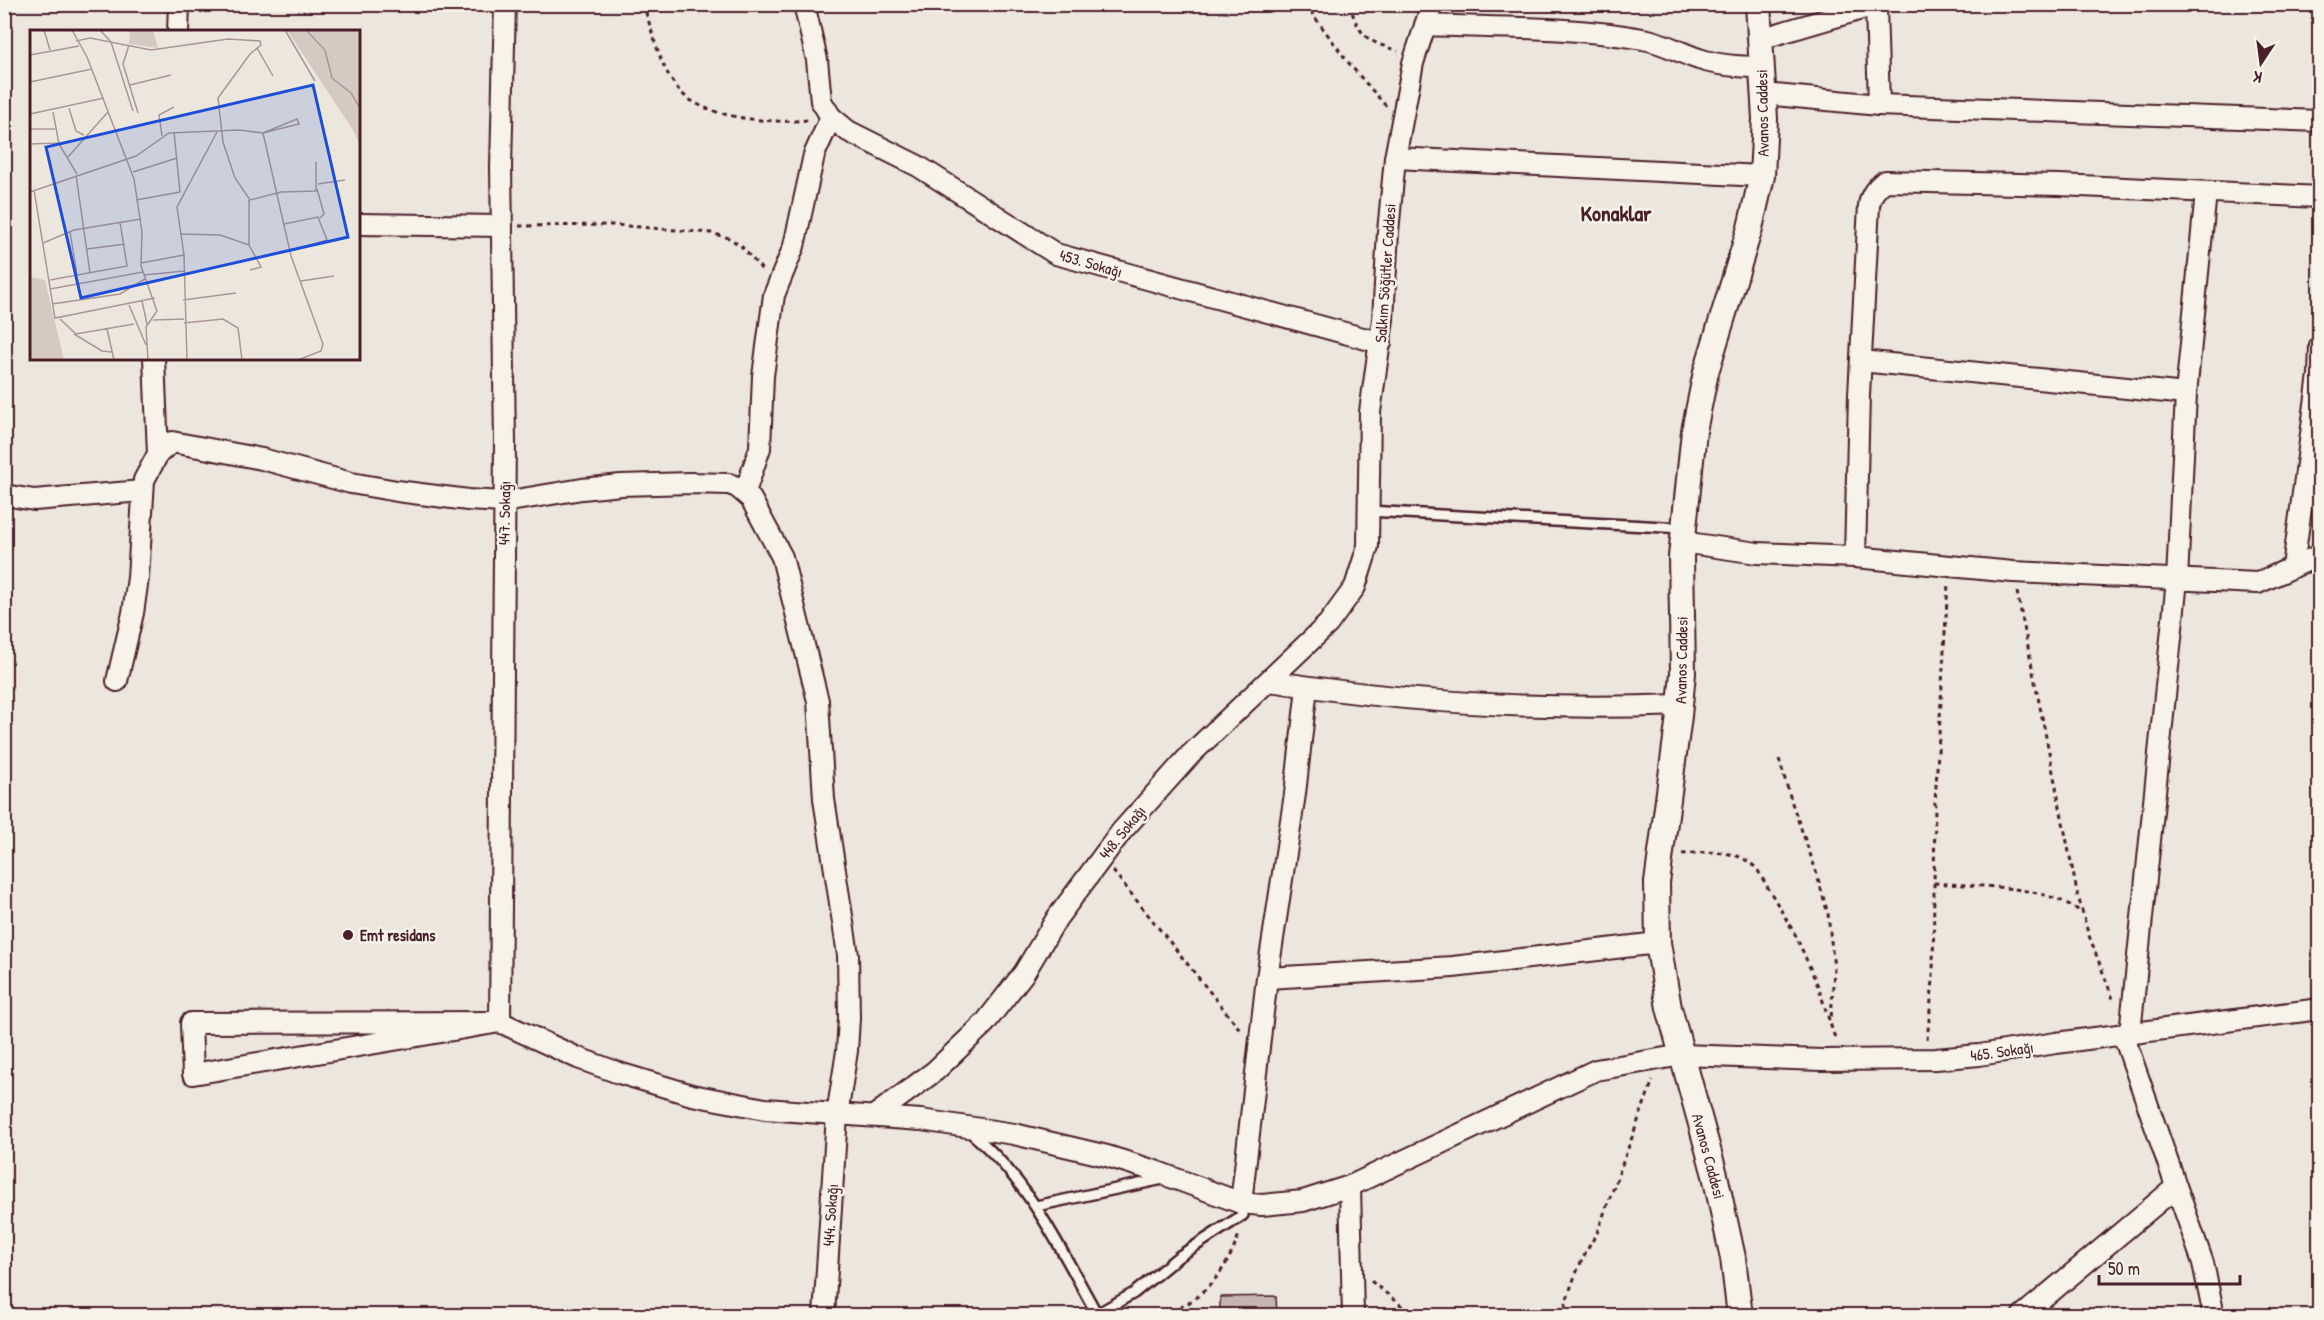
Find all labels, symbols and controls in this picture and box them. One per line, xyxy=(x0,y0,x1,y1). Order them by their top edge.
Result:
inset map xyxy=(30,30,360,360)
north arrow xyxy=(2231,33,2291,93)
text: K xyxy=(2250,66,2264,89)
street label: Avanos Caddesi xyxy=(1750,69,1774,157)
district label: Konaklar xyxy=(1580,198,1652,228)
street label: Salkım Söğütler Caddesi xyxy=(1369,203,1401,343)
street label: 453. Sokağı xyxy=(1057,244,1125,282)
street label: 447. Sokağı xyxy=(492,481,516,545)
street label: Avanos Caddesi xyxy=(1669,616,1693,704)
street label: 448. Sokağı xyxy=(1093,800,1151,864)
place label: Emt residans xyxy=(360,924,436,946)
marker: Emt residans xyxy=(341,928,355,942)
street label: 465. Sokağı xyxy=(1969,1036,2035,1066)
street label: Avanos Caddesi xyxy=(1687,1111,1731,1201)
street label: 444. Sokağı xyxy=(817,1183,843,1247)
scale bar xyxy=(2099,1248,2240,1286)
text: 50 m xyxy=(2108,1256,2140,1281)

